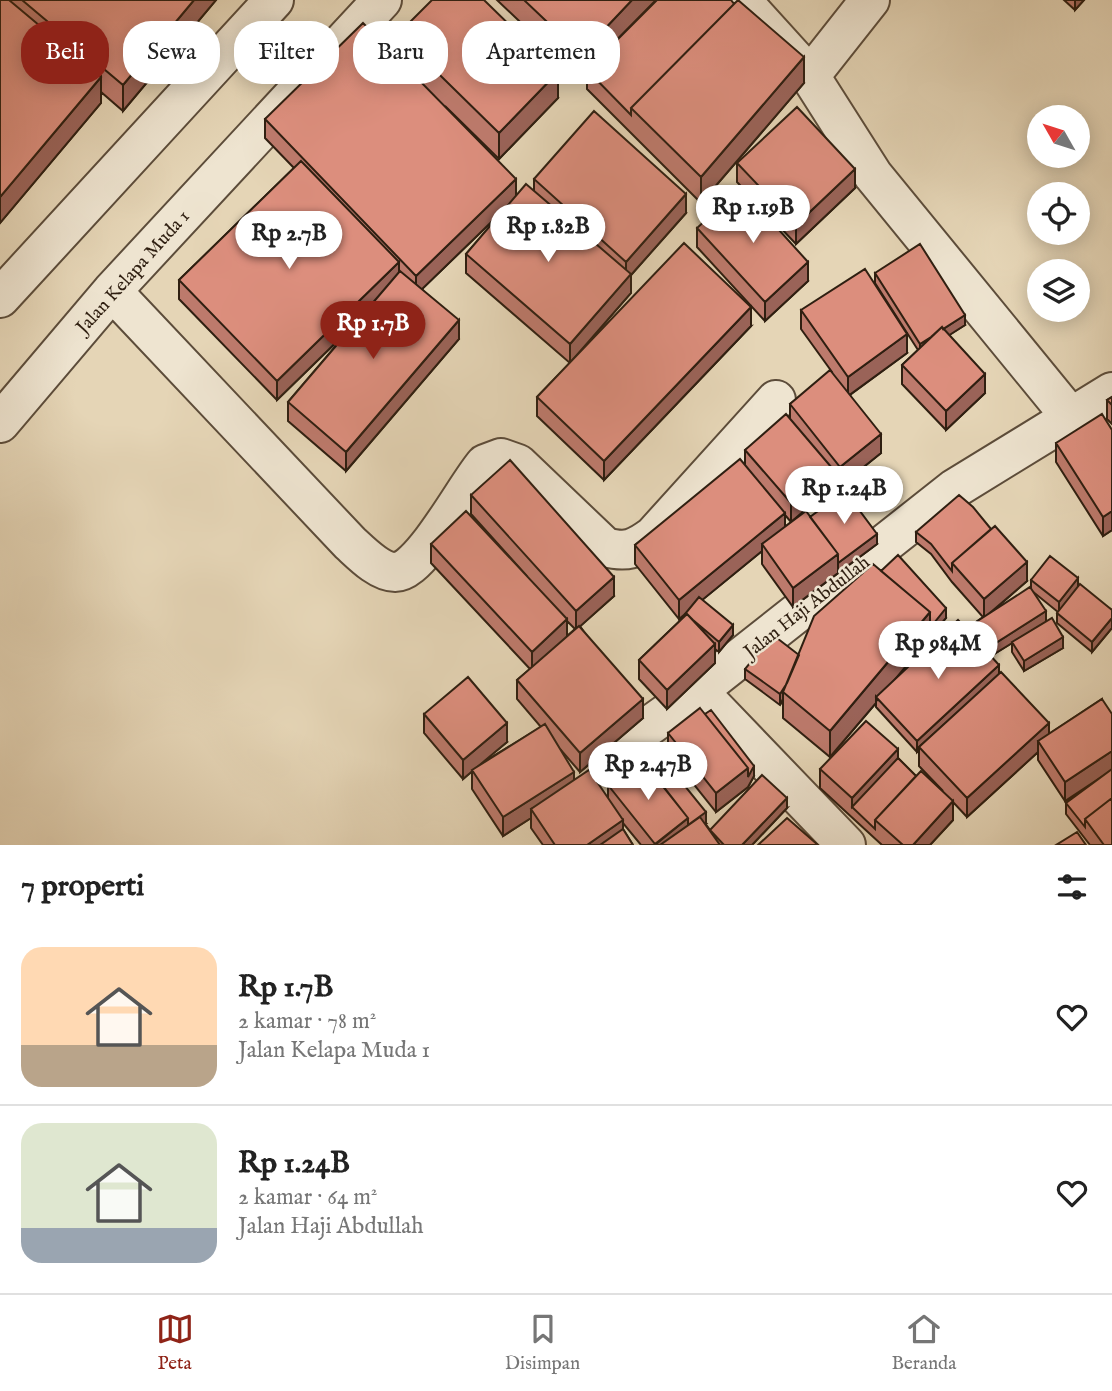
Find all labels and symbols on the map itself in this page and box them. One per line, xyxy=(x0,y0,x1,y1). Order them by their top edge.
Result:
north arrow xyxy=(1027,105,1090,168)
pin: Rp 1.19B xyxy=(681,186,825,245)
pin: Rp 1.82B xyxy=(476,204,620,264)
street label: Jalan Kelapa Muda 1 xyxy=(70,205,196,341)
pin: Rp 2.7B xyxy=(224,212,354,271)
pin: Rp 1.7B xyxy=(308,302,438,361)
pin: Rp 1.24B xyxy=(772,466,916,526)
street label: Jalan Haji Abdullah xyxy=(738,551,875,665)
pin: Rp 984M xyxy=(873,622,1003,681)
pin: Rp 2.47B xyxy=(576,742,720,802)

